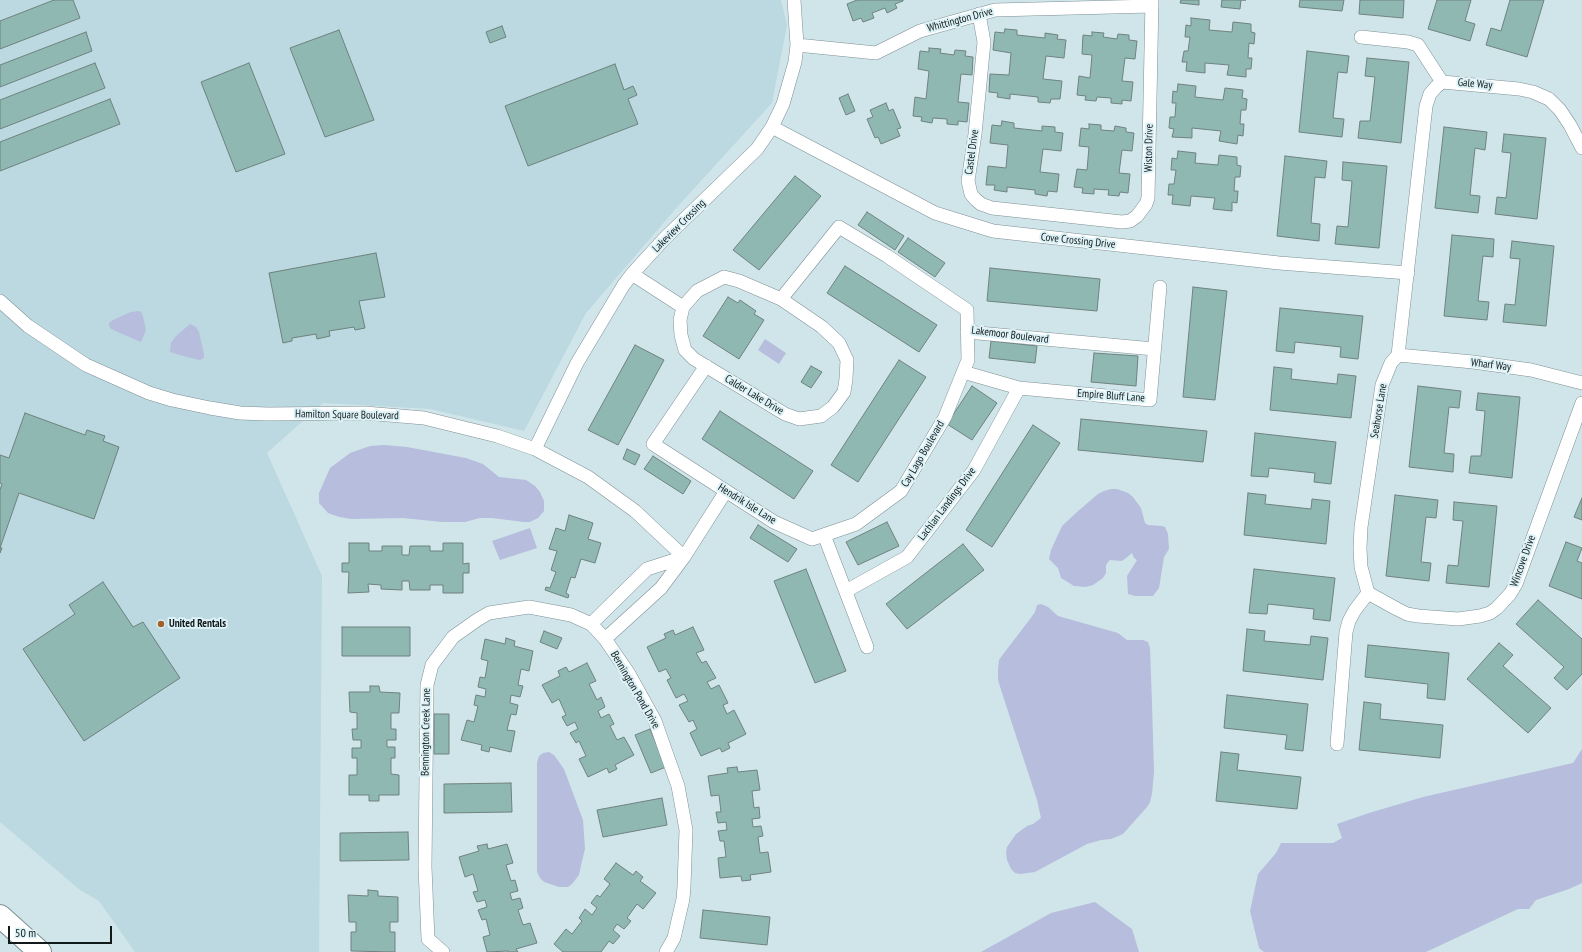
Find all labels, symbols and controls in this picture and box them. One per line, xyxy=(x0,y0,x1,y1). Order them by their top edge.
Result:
street label: Whittington Drive xyxy=(926,5,994,35)
street label: Gale Way xyxy=(1457,76,1493,92)
street label: Wiston Drive xyxy=(1142,124,1156,172)
street label: Castel Drive xyxy=(962,129,982,175)
street label: Lakeview Crossing xyxy=(650,197,708,255)
street label: Cove Crossing Drive xyxy=(1040,231,1116,251)
street label: Lakemoor Boulevard xyxy=(971,324,1049,346)
street label: Wharf Way xyxy=(1470,356,1512,374)
street label: Calder Lake Drive xyxy=(722,372,786,418)
street label: Seahorse Lane xyxy=(1368,383,1390,439)
street label: Empire Bluff Lane xyxy=(1077,387,1145,405)
street label: Hamilton Square Boulevard xyxy=(295,407,399,423)
street label: Cay Lago Boulevard xyxy=(899,418,947,490)
street label: Lachlan Landings Drive xyxy=(915,465,979,543)
street label: Hendrik Isle Lane xyxy=(716,481,778,527)
street label: Wincove Drive xyxy=(1508,533,1538,589)
place label: United Rentals xyxy=(169,617,226,631)
marker: United Rentals xyxy=(156,619,166,629)
street label: Bennington Pond Drive xyxy=(607,649,663,731)
street label: Bennington Creek Lane xyxy=(419,688,433,776)
scale bar xyxy=(10,918,114,944)
text: 50 m xyxy=(15,925,36,940)

